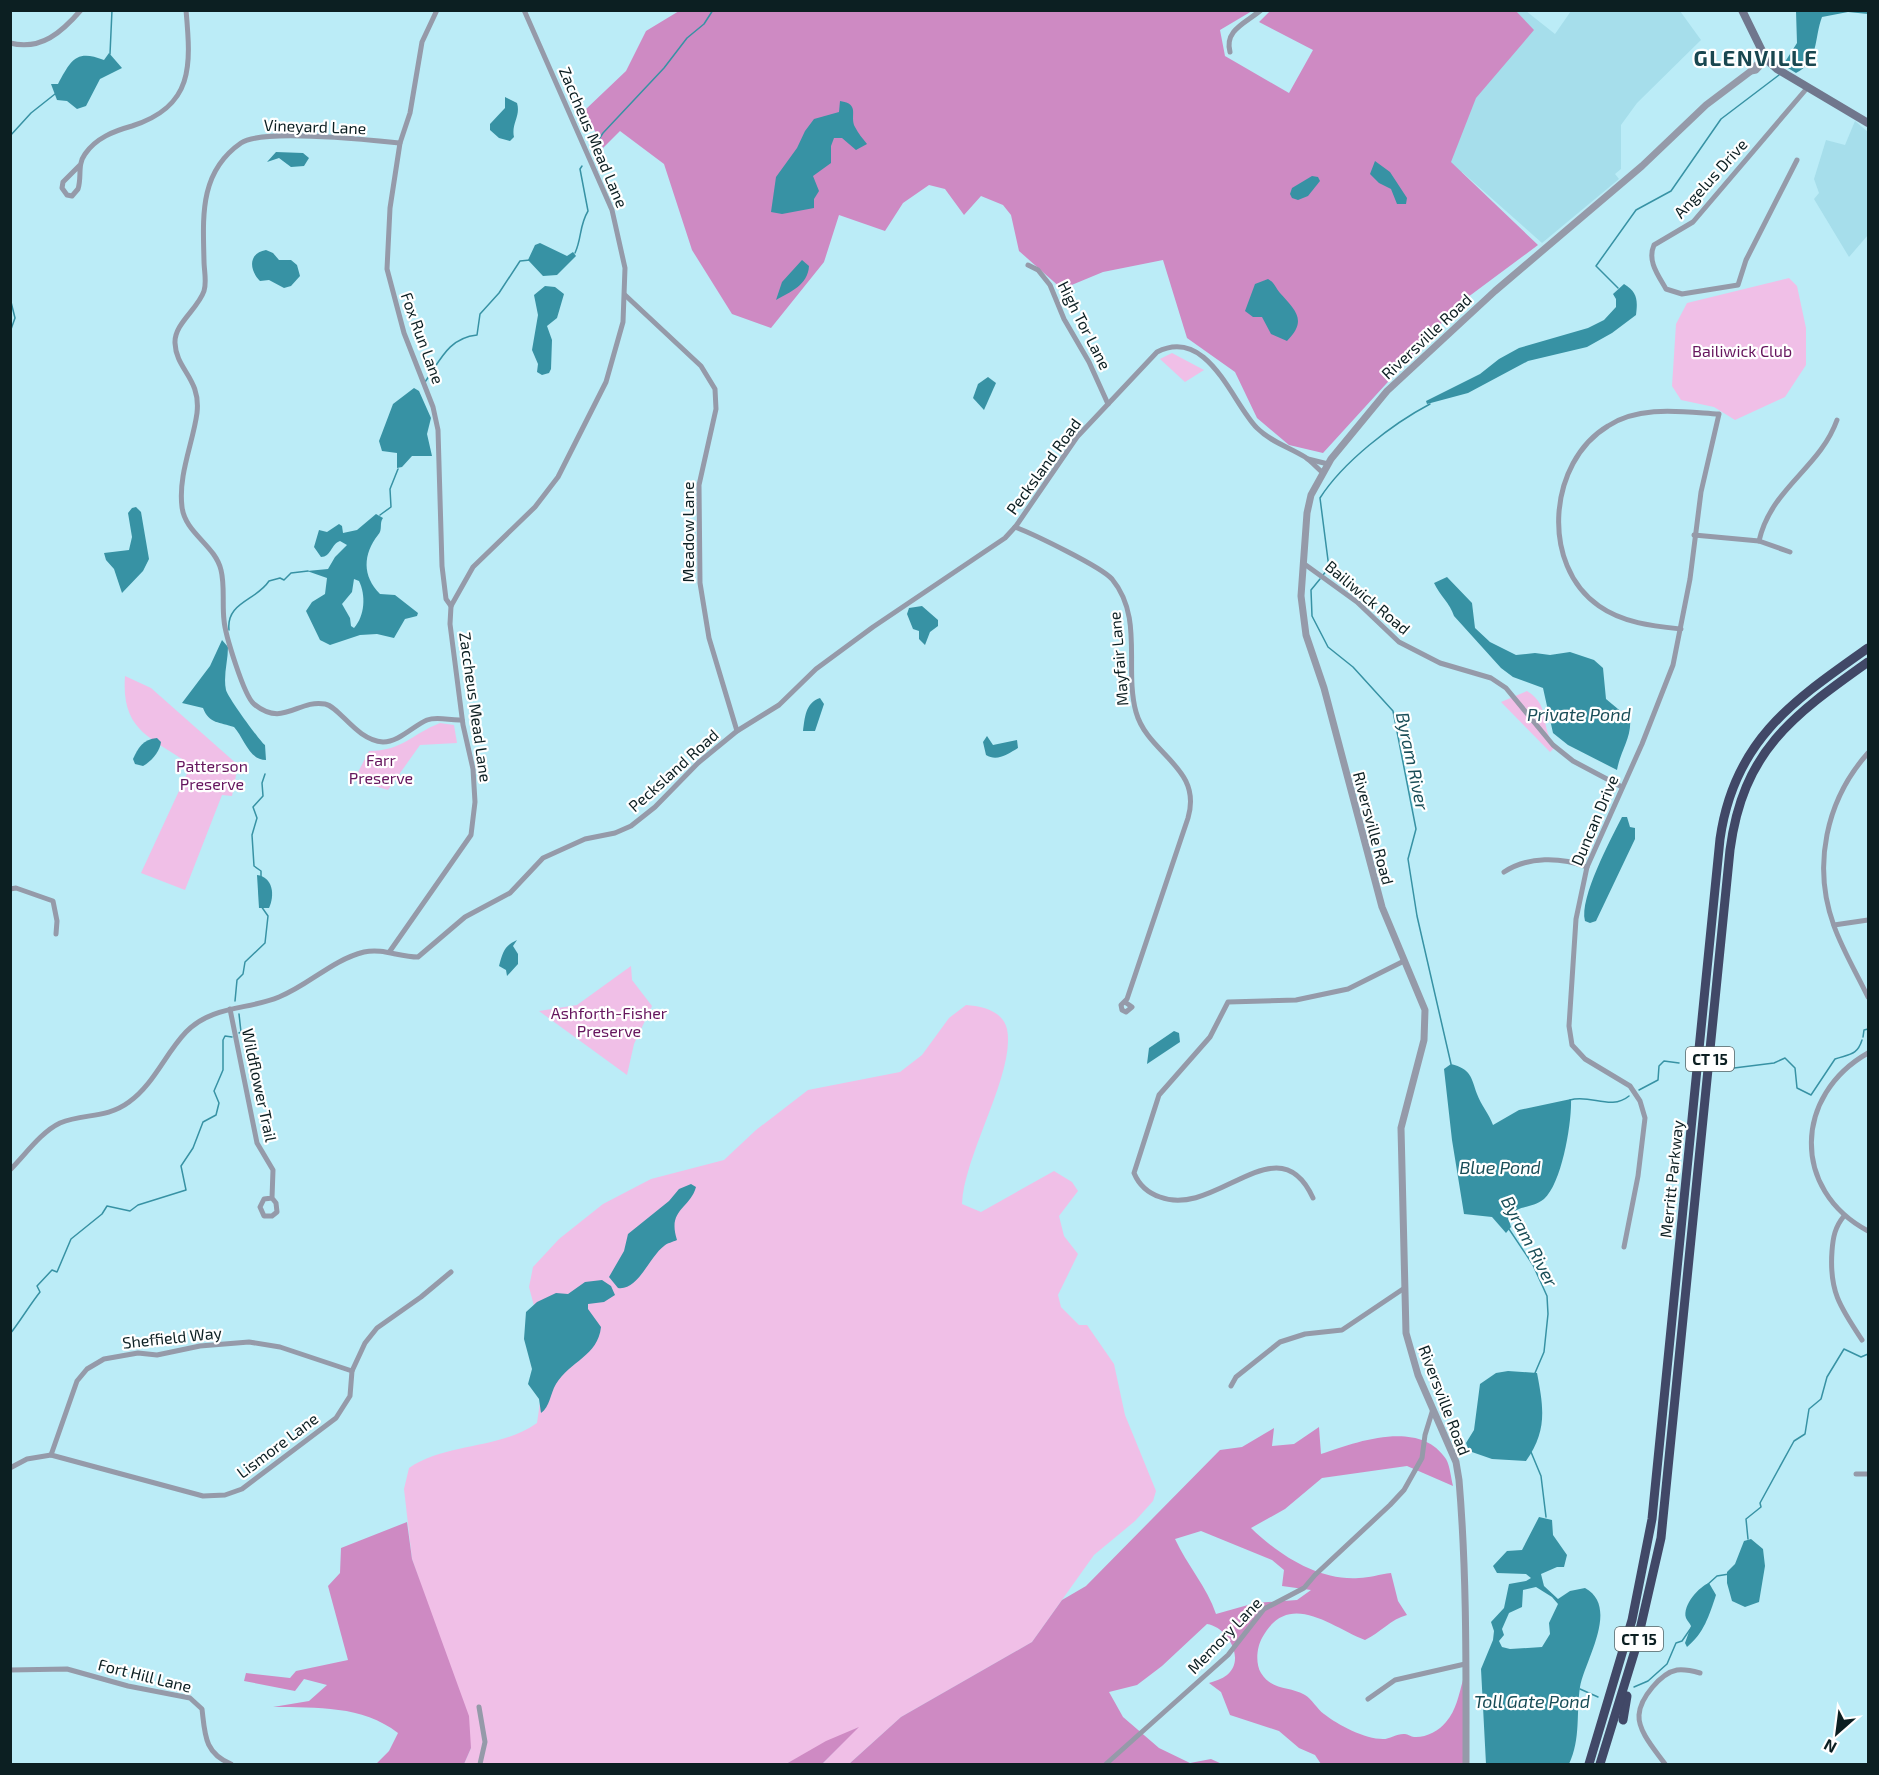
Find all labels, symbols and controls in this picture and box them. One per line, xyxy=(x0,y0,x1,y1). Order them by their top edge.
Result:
district label: GLENVILLE xyxy=(1694,44,1818,70)
street label: Zaccheus Mead Lane xyxy=(556,64,632,210)
street label: Vineyard Lane xyxy=(263,115,367,137)
street label: Angelus Drive xyxy=(1669,134,1751,222)
street label: High Tor Lane xyxy=(1054,277,1116,373)
street label: Riversville Road xyxy=(1377,289,1475,383)
street label: Fox Run Lane xyxy=(398,290,448,386)
park label: Bailiwick Club xyxy=(1692,341,1792,360)
street label: Pecksland Road xyxy=(1002,414,1084,518)
street label: Meadow Lane xyxy=(678,482,697,582)
street label: Bailiwick Road xyxy=(1322,556,1414,638)
street label: Mayfair Lane xyxy=(1104,611,1132,707)
street label: Zaccheus Mead Lane xyxy=(456,631,496,783)
water label: Private Pond xyxy=(1527,703,1631,725)
water label: Byram River xyxy=(1392,710,1434,813)
street label: Pecksland Road xyxy=(624,725,722,815)
park label: Farr Preserve xyxy=(349,750,413,787)
park label: Patterson Preserve xyxy=(176,756,248,793)
street label: Riversville Road xyxy=(1350,769,1398,887)
street label: Duncan Drive xyxy=(1566,772,1622,868)
park label: Ashforth-Fisher Preserve xyxy=(551,1003,668,1040)
street label: Wildflower Trail xyxy=(239,1027,281,1144)
road number: CT 15 xyxy=(1686,1047,1734,1071)
street label: Merritt Parkway xyxy=(1655,1119,1687,1239)
water label: Blue Pond xyxy=(1459,1156,1541,1178)
water label: Byram River xyxy=(1497,1192,1564,1291)
street label: Sheffield Way xyxy=(121,1322,223,1352)
street label: Riversville Road xyxy=(1415,1342,1475,1458)
street label: Lismore Lane xyxy=(233,1408,321,1482)
street label: Memory Lane xyxy=(1183,1593,1265,1677)
road number: CT 15 xyxy=(1615,1627,1663,1651)
street label: Fort Hill Lane xyxy=(96,1654,194,1696)
water label: Toll Gate Pond xyxy=(1474,1690,1590,1712)
north arrow xyxy=(1807,1703,1867,1763)
text: N xyxy=(1820,1736,1839,1758)

